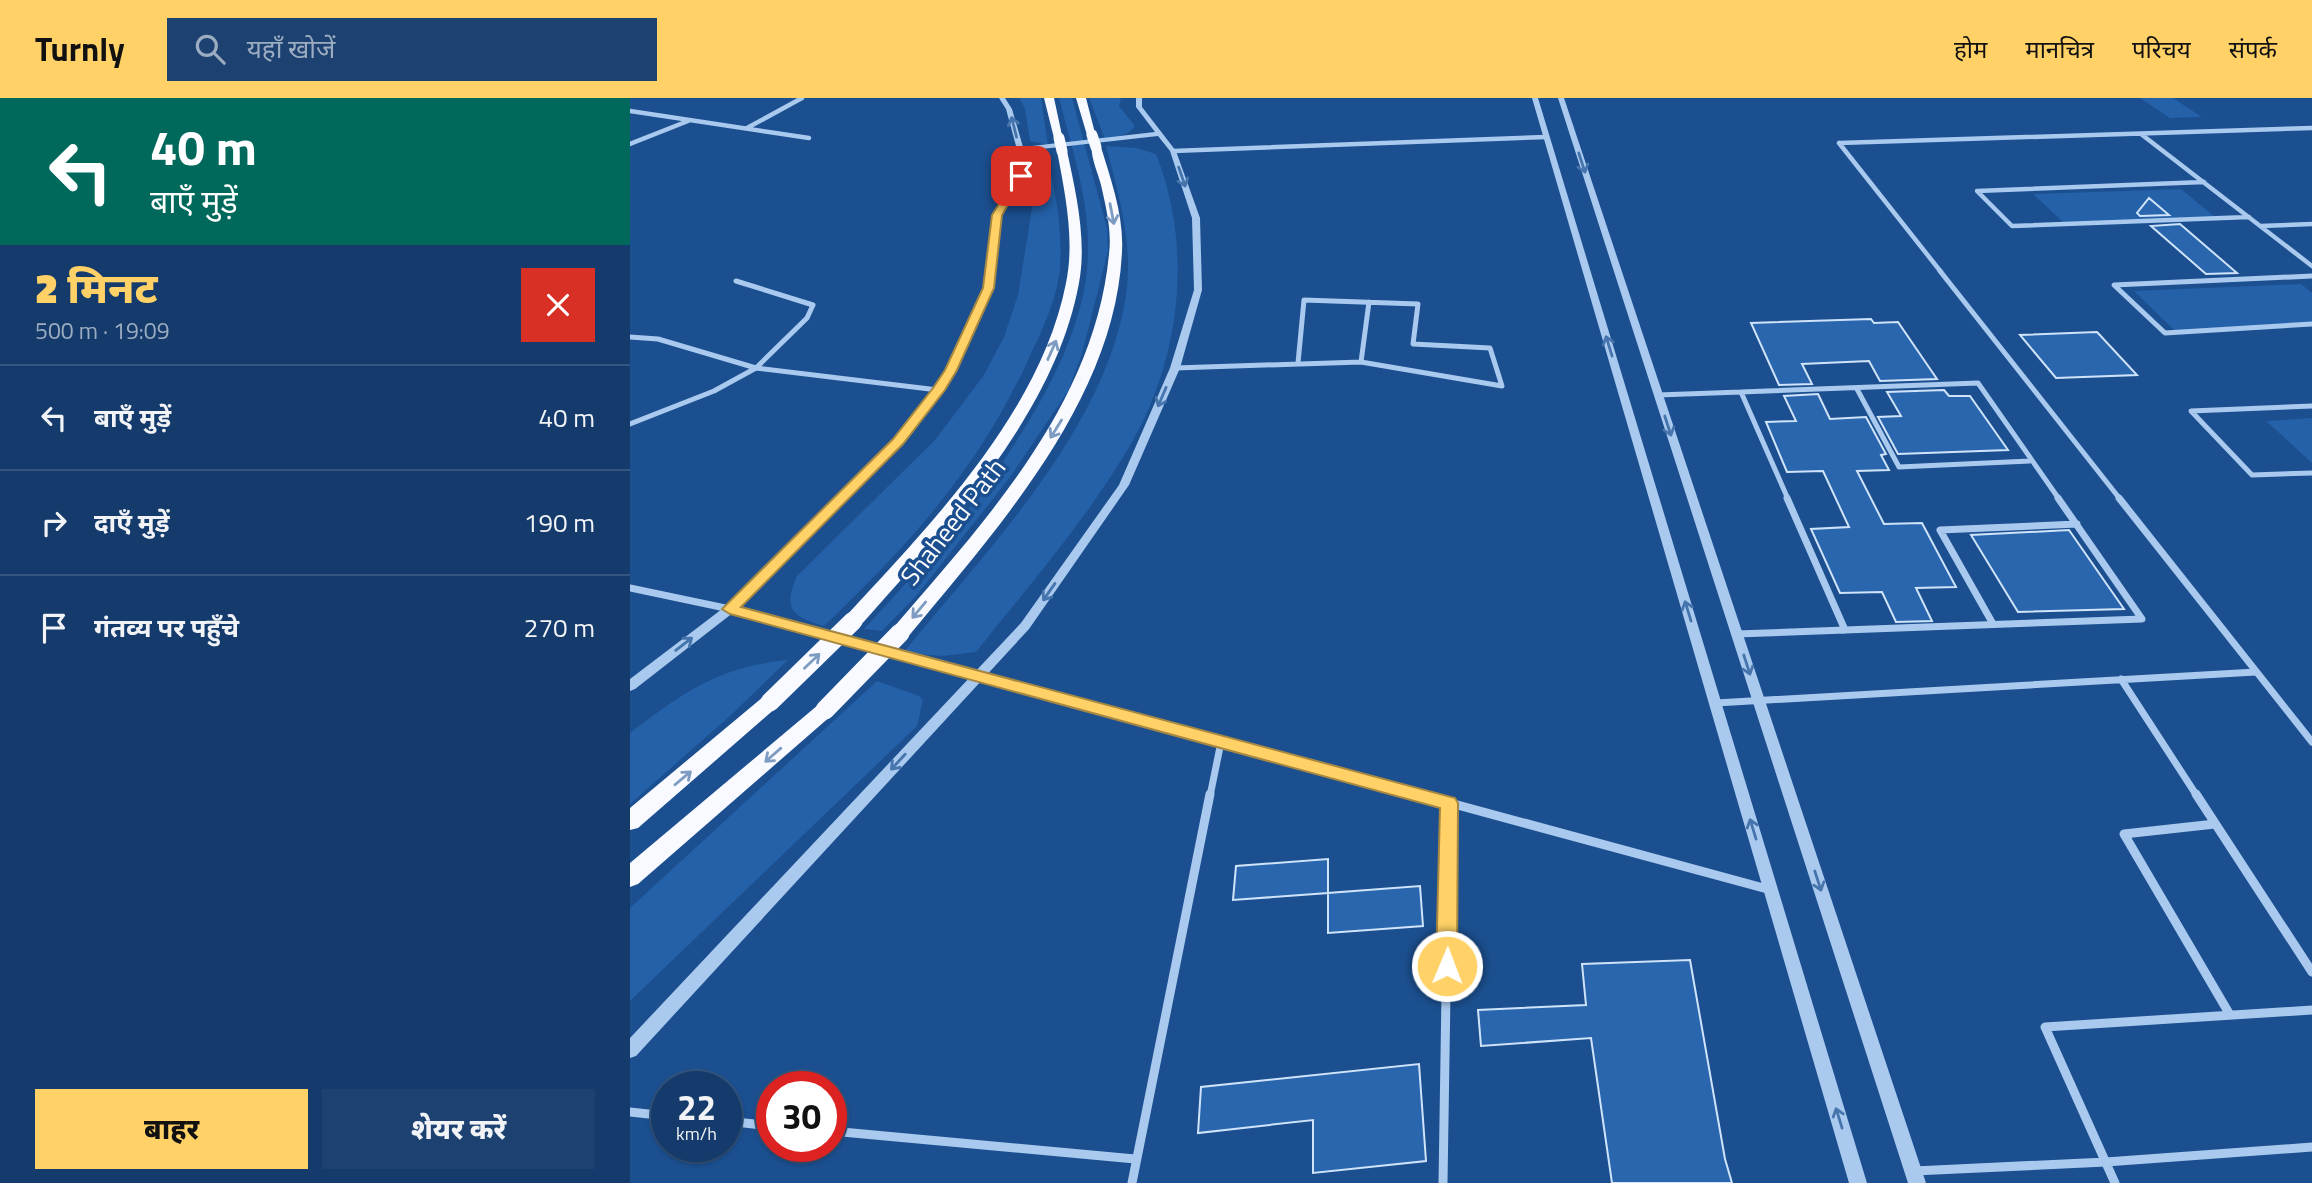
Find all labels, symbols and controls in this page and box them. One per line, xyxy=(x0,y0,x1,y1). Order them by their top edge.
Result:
search box xyxy=(167,18,657,81)
text: Turnly xyxy=(35,24,125,74)
text: यहाँ खोजें xyxy=(247,29,335,68)
icon: search xyxy=(191,30,229,68)
text: होम xyxy=(1954,31,1987,67)
text: मानचित्र xyxy=(2025,31,2094,67)
text: परिचय xyxy=(2132,31,2191,67)
text: संपर्क xyxy=(2229,31,2277,67)
text: 40 m xyxy=(150,109,257,184)
one-way arrow xyxy=(1007,116,1020,138)
icon: left xyxy=(35,126,126,217)
pin xyxy=(991,146,1051,206)
one-way arrow xyxy=(1576,152,1589,174)
icon: arrive xyxy=(1002,157,1040,195)
one-way arrow xyxy=(1177,166,1189,188)
text: बाएँ मुड़ें xyxy=(150,177,238,225)
one-way arrow xyxy=(1106,202,1119,225)
text: 2 मिनट xyxy=(35,255,158,319)
button: close xyxy=(521,268,595,342)
text: 500 m · 19:09 xyxy=(35,313,170,348)
one-way arrow xyxy=(1602,335,1615,357)
one-way arrow xyxy=(1046,340,1059,361)
one-way arrow xyxy=(1155,385,1168,407)
text: बाएँ मुड़ें xyxy=(94,398,171,437)
text: 40 m xyxy=(538,398,595,437)
icon: left xyxy=(35,399,73,437)
one-way arrow xyxy=(1663,414,1675,436)
one-way arrow xyxy=(1048,418,1062,438)
street label: Shaheed Path xyxy=(890,450,1015,594)
text: दाएँ मुड़ें xyxy=(94,503,170,542)
text: 190 m xyxy=(524,503,595,542)
icon: right xyxy=(35,504,73,542)
one-way arrow xyxy=(1042,582,1056,601)
one-way arrow xyxy=(1681,600,1694,622)
one-way arrow xyxy=(911,601,927,619)
text: गंतव्य पर पहुँचे xyxy=(94,608,239,647)
text: 270 m xyxy=(524,608,595,647)
icon: arrive xyxy=(35,609,73,647)
one-way arrow xyxy=(674,637,693,652)
one-way arrow xyxy=(803,653,820,670)
one-way arrow xyxy=(1741,654,1754,676)
one-way arrow xyxy=(764,747,782,763)
one-way arrow xyxy=(889,753,906,770)
one-way arrow xyxy=(674,770,692,786)
one-way arrow xyxy=(1746,818,1759,840)
one-way arrow xyxy=(1812,870,1825,892)
position arrow xyxy=(1410,929,1484,1003)
speed limit sign: 30 xyxy=(756,1071,847,1162)
text: 22 xyxy=(677,1080,716,1134)
button: बाहर xyxy=(35,1089,308,1169)
button: शेयर करें xyxy=(322,1089,595,1169)
one-way arrow xyxy=(1831,1107,1844,1129)
text: km/h xyxy=(676,1120,717,1147)

